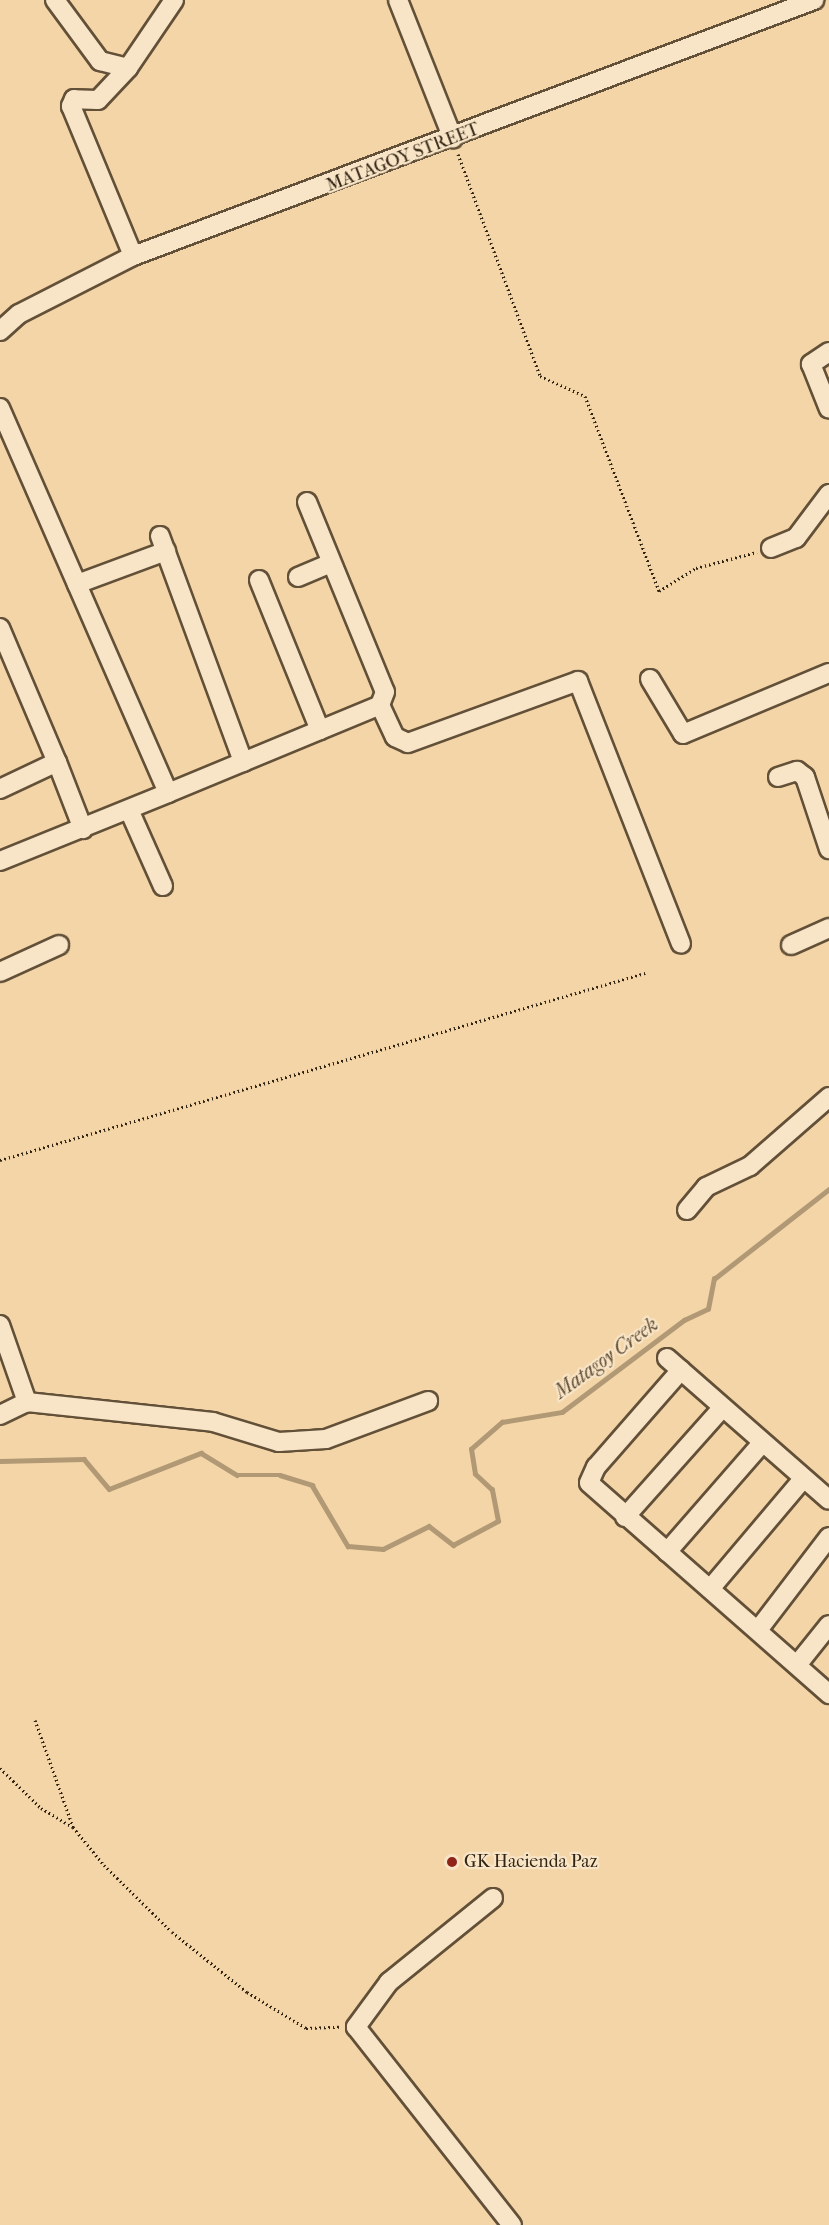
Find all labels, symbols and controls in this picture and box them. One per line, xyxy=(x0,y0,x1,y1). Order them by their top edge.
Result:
street label: MATAGOY STREET xyxy=(324,119,482,197)
water label: Matagoy Creek xyxy=(549,1312,663,1404)
place label: GK Hacienda Paz xyxy=(464,1851,598,1873)
marker: GK Hacienda Paz xyxy=(445,1855,459,1869)

